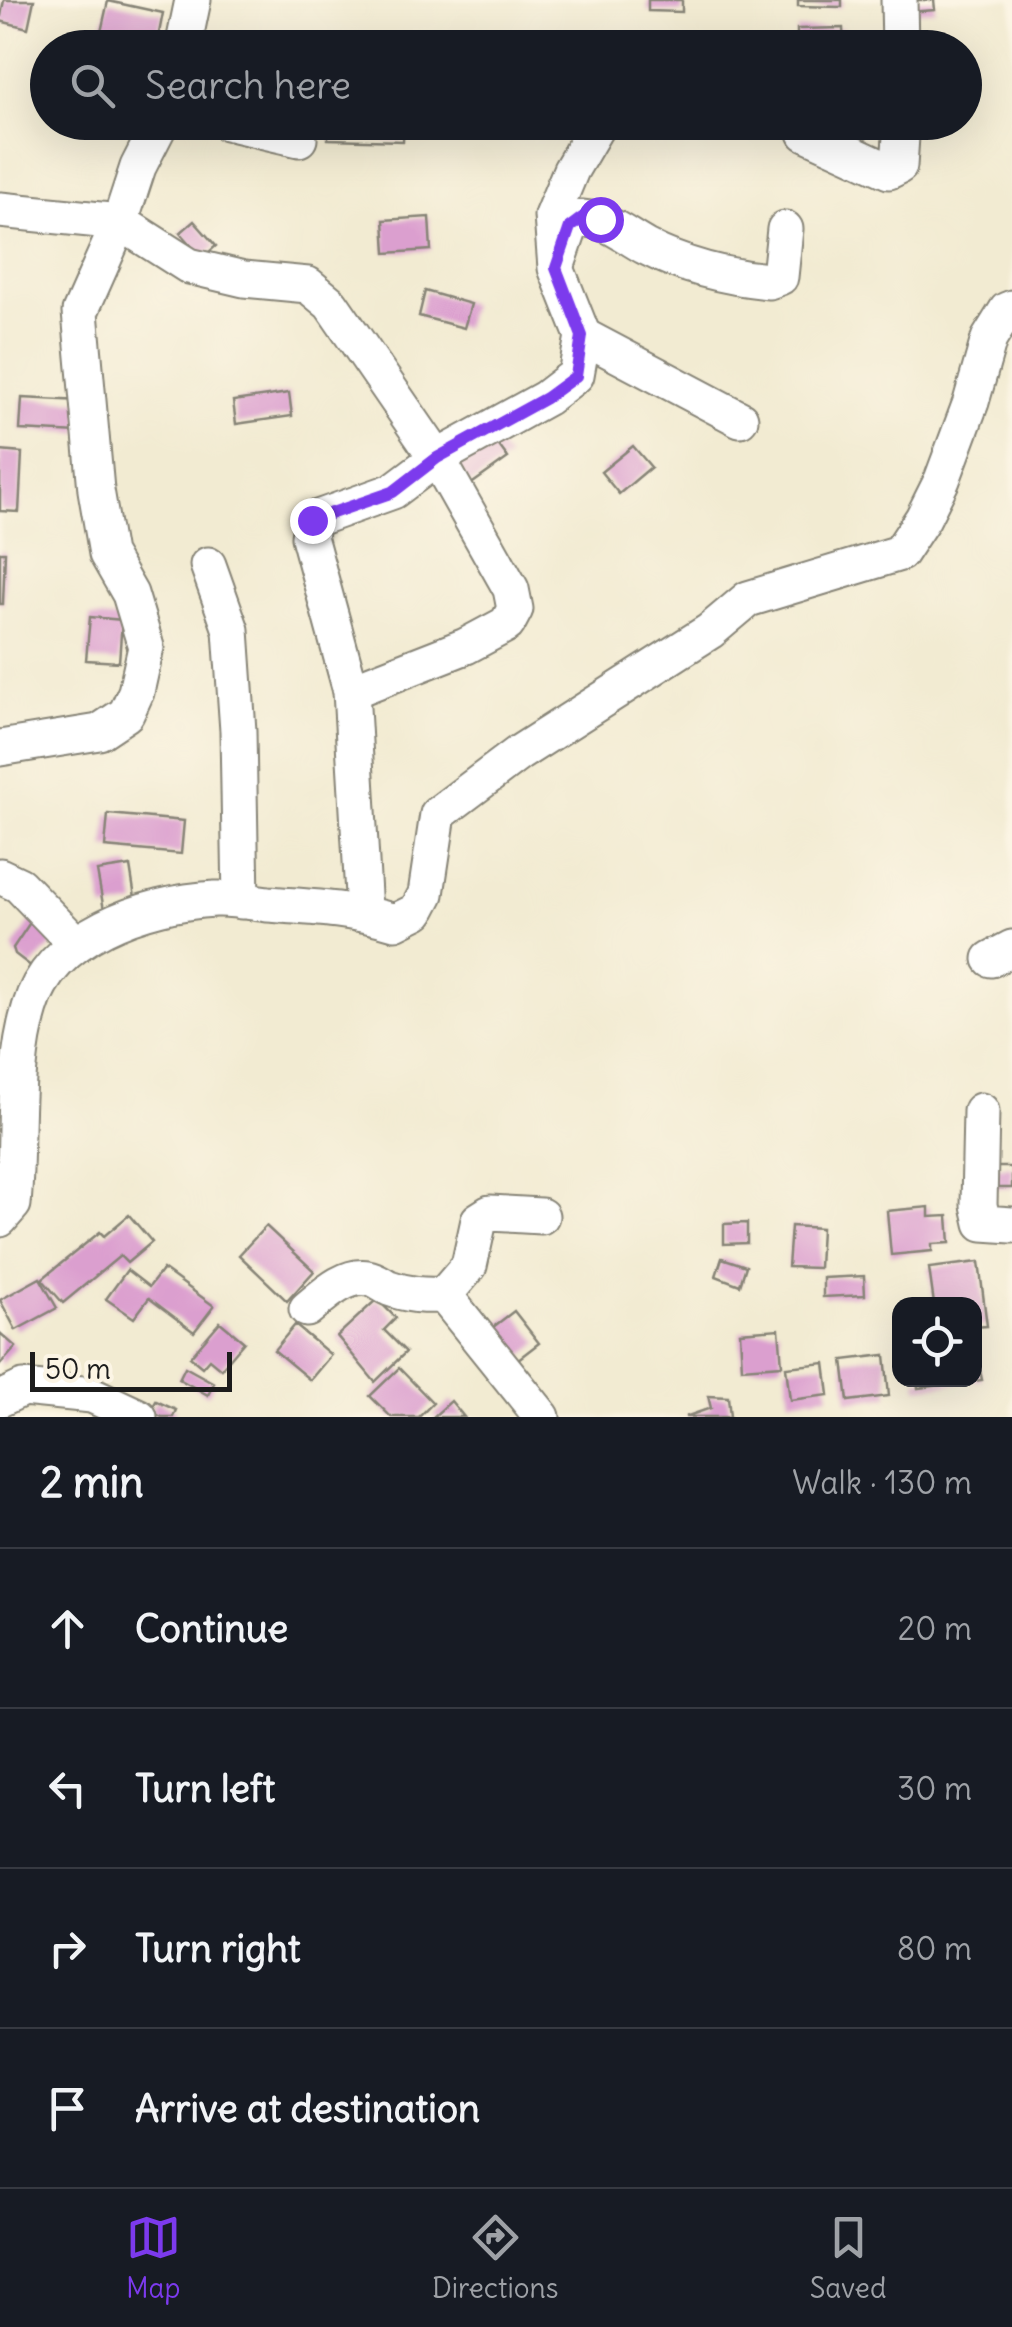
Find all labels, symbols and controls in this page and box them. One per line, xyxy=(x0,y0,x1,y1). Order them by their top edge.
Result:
search box xyxy=(30,30,982,140)
icon: search xyxy=(65,58,120,113)
text: Search here xyxy=(145,62,351,109)
route start xyxy=(578,197,624,243)
route end xyxy=(290,498,336,544)
map controls xyxy=(892,1297,982,1387)
button: locate xyxy=(892,1297,982,1387)
scale bar xyxy=(30,1347,232,1392)
text: 50 m xyxy=(45,1351,111,1387)
text: 2 min xyxy=(40,1456,144,1508)
text: Walk · 130 m xyxy=(792,1462,972,1503)
icon: ahead xyxy=(40,1601,95,1656)
text: Continue xyxy=(135,1605,288,1652)
text: 20 m xyxy=(898,1608,972,1649)
icon: left xyxy=(40,1761,95,1816)
text: Turn left xyxy=(135,1765,275,1812)
text: 30 m xyxy=(897,1768,972,1809)
icon: right xyxy=(40,1921,95,1976)
text: Turn right xyxy=(135,1925,301,1972)
text: 80 m xyxy=(897,1928,972,1969)
icon: arrive xyxy=(40,2081,95,2136)
text: Arrive at destination xyxy=(135,2085,480,2132)
tab: Map xyxy=(126,2210,181,2306)
tab: Directions xyxy=(432,2210,558,2306)
tab: Saved xyxy=(810,2210,886,2306)

